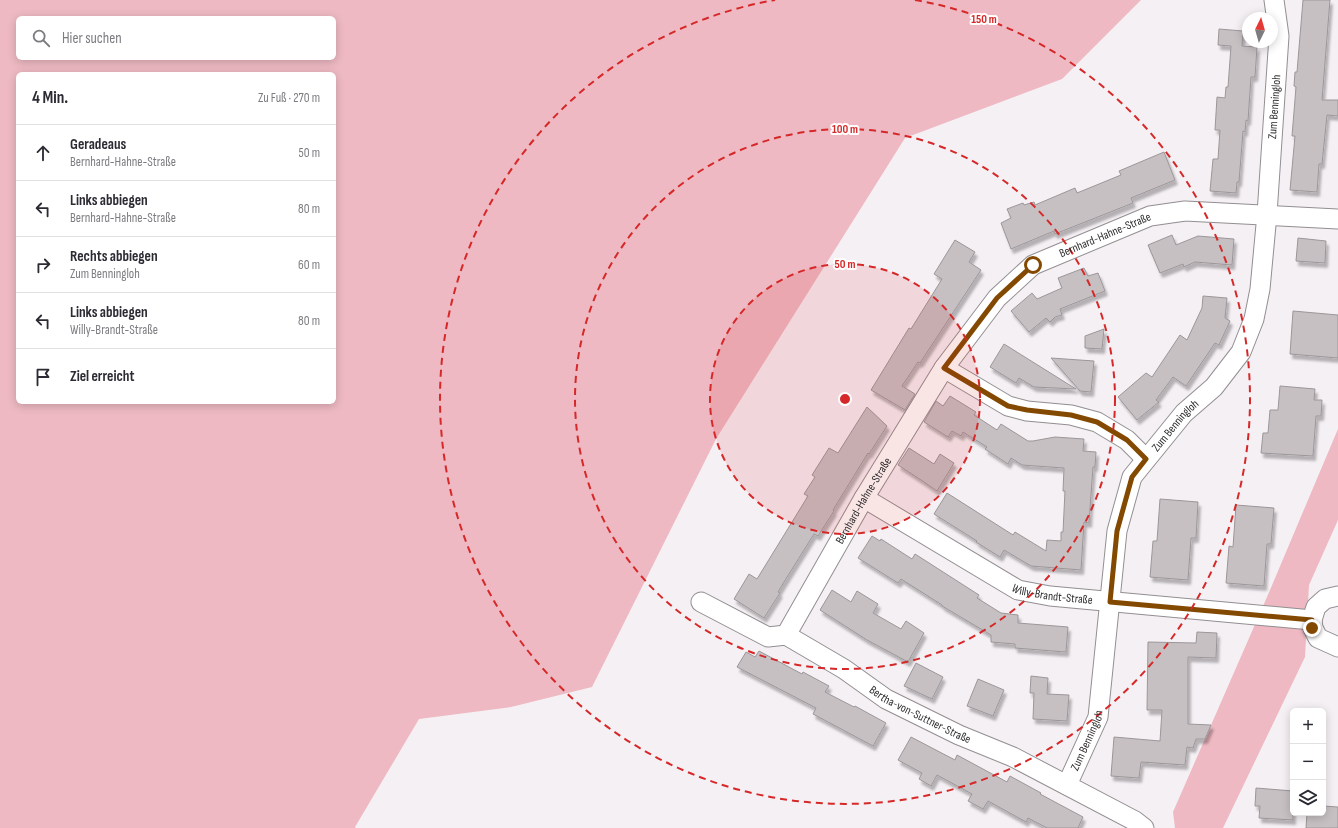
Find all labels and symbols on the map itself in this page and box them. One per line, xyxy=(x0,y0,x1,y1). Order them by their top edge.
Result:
text: 150 m xyxy=(971,12,997,27)
north arrow xyxy=(1242,12,1278,48)
street label: Zum Benningloh xyxy=(1265,74,1284,139)
text: 100 m xyxy=(832,122,858,137)
street label: Bernhard-Hahne-Straße xyxy=(1057,209,1153,261)
route start xyxy=(1024,256,1042,274)
text: 50 m xyxy=(835,257,855,272)
centre of rings xyxy=(838,392,852,406)
street label: Zum Benningloh xyxy=(1148,396,1202,455)
street label: Bernhard-Hahne-Straße xyxy=(832,454,895,547)
street label: Willy-Brandt-Straße xyxy=(1009,580,1093,607)
route end xyxy=(1303,619,1321,637)
street label: Bertha-von-Suttner-Straße xyxy=(866,682,973,747)
street label: Zum Benningloh xyxy=(1067,710,1106,773)

